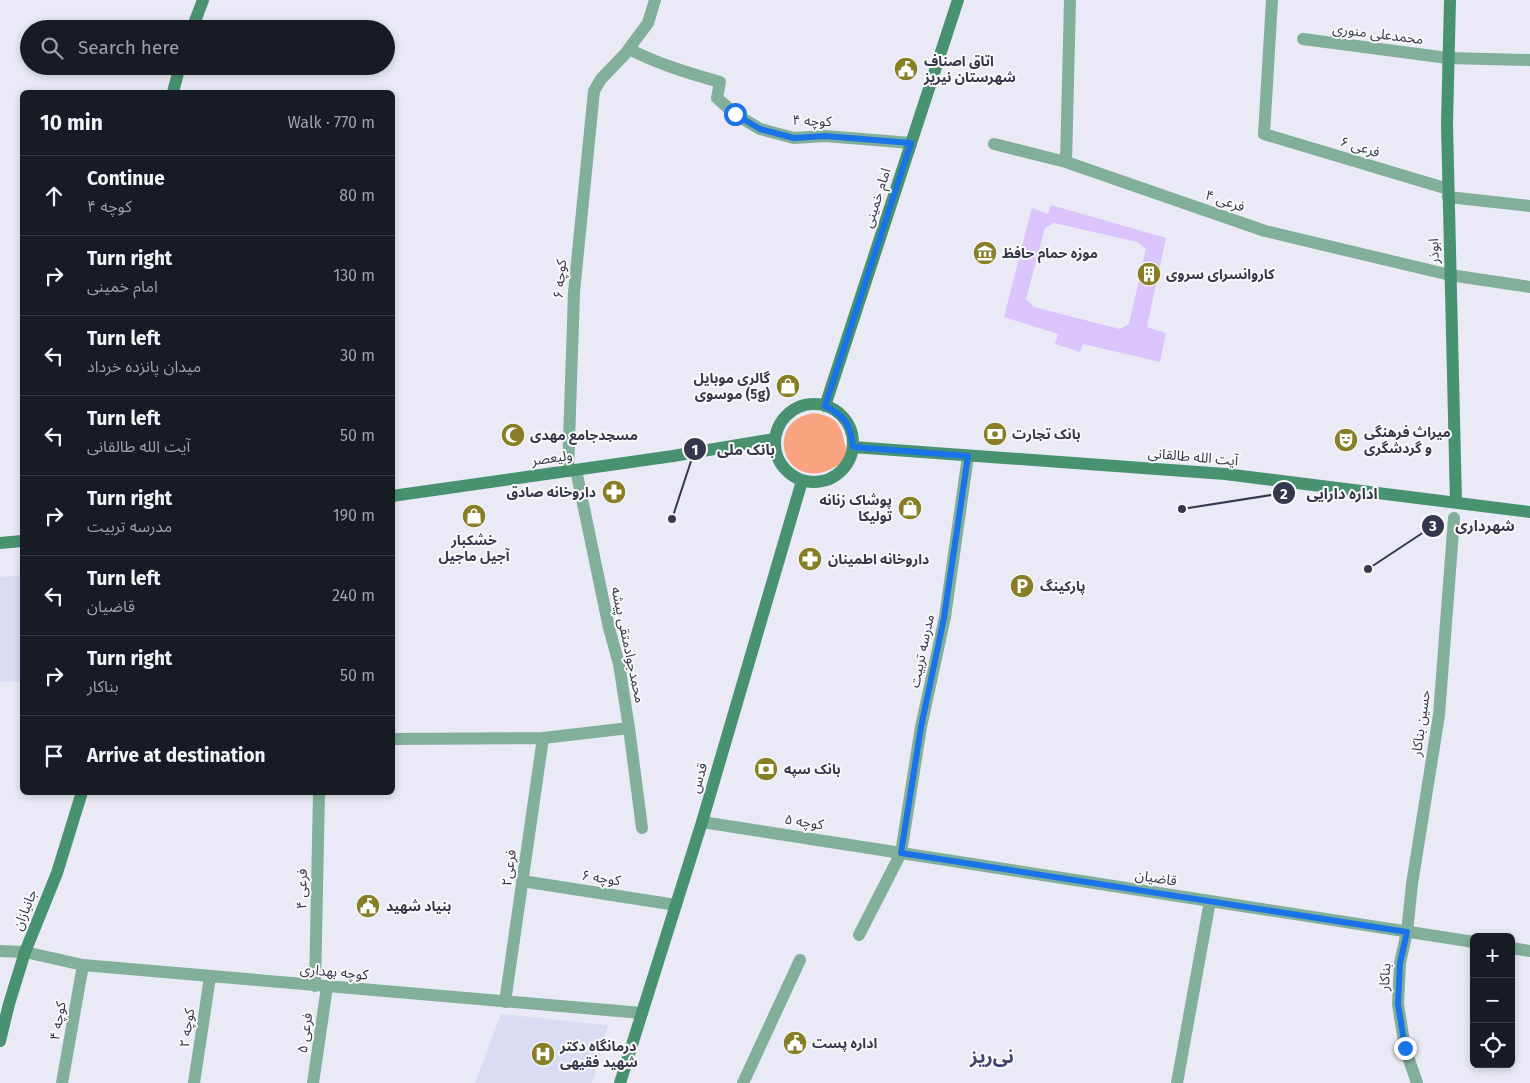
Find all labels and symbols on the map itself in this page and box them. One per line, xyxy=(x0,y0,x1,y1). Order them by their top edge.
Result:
street label: محمدعلی منوری xyxy=(1332,20,1424,48)
place label: اتاق اصناف شهرستان نیریز xyxy=(923,53,1016,86)
public building icon: اتاق اصناف شهرستان نیریز xyxy=(893,56,919,82)
route start xyxy=(724,103,747,126)
street label: کوچه ۴ xyxy=(792,112,832,131)
street label: فرعی ۶ xyxy=(1338,133,1382,161)
street label: امام خمینی xyxy=(859,166,897,231)
street label: فرعی ۴ xyxy=(1203,186,1247,216)
street label: ابوذر xyxy=(1425,238,1443,265)
museum icon: موزه حمام حافظ xyxy=(972,240,998,266)
place label: موزه حمام حافظ xyxy=(1002,245,1098,264)
street label: ۶ کوچه xyxy=(550,259,571,299)
building icon: کاروانسرای سروی xyxy=(1136,261,1162,287)
place label: کاروانسرای سروی xyxy=(1166,266,1275,283)
place label: گالری موبایل موسوی (5g) xyxy=(693,370,771,403)
shop icon: گالری موبایل موسوی (5g) xyxy=(775,373,801,399)
bank icon: بانک تجارت xyxy=(982,421,1008,447)
mosque icon: مسجدجامع مهدی xyxy=(500,422,526,448)
place label: میراث فرهنگی و گردشگری xyxy=(1364,424,1451,457)
place label: بانک تجارت xyxy=(1012,426,1081,443)
place label: مسجدجامع مهدی xyxy=(530,427,638,445)
theatre icon: میراث فرهنگی و گردشگری xyxy=(1333,427,1359,453)
callout: بانک ملی xyxy=(682,434,785,464)
text: 1 xyxy=(692,441,698,459)
text: بانک ملی xyxy=(717,441,775,459)
street label: آیت الله طالقانی xyxy=(1147,445,1240,469)
street label: ولیعصر xyxy=(529,447,574,469)
callout: اداره دارایی xyxy=(1271,478,1387,508)
pharmacy icon: داروخانه صادق xyxy=(601,479,627,505)
place label: داروخانه صادق xyxy=(506,484,596,501)
text: 2 xyxy=(1280,485,1288,503)
text: اداره دارایی xyxy=(1306,485,1378,503)
place label: پوشاک زنانه تولیکا xyxy=(819,492,892,525)
shop icon: پوشاک زنانه تولیکا xyxy=(897,495,923,521)
shop icon: خشکبار آجیل ماجیل xyxy=(461,503,487,529)
callout: شهرداری xyxy=(1421,511,1525,541)
text: 3 xyxy=(1428,517,1437,535)
text: شهرداری xyxy=(1455,517,1515,535)
place label: خشکبار آجیل ماجیل xyxy=(439,532,510,565)
pharmacy icon: داروخانه اطمینان xyxy=(797,546,823,572)
place label: داروخانه اطمینان xyxy=(828,551,929,568)
parking icon: پارکینگ xyxy=(1009,573,1035,599)
place label: پارکینگ xyxy=(1040,578,1085,595)
street label: محمدجوادمتقی پیشه xyxy=(606,585,649,705)
street label: مدرسه تربیت xyxy=(906,613,938,689)
street label: حسین بناکار xyxy=(1408,689,1434,758)
bank icon: بانک سپه xyxy=(753,756,779,782)
street label: قدس xyxy=(687,761,711,795)
place label: بانک سپه xyxy=(784,761,841,778)
street label: کوچه ۵ xyxy=(783,811,825,835)
street label: فرعی۲ xyxy=(498,849,520,887)
street label: قاضیان xyxy=(1134,866,1178,890)
street label: کوچه ۶ xyxy=(580,867,622,891)
street label: فرعی ۴ xyxy=(293,869,311,909)
street label: جانبازان xyxy=(9,887,41,933)
public building icon: بنیاد شهید xyxy=(355,893,381,919)
place label: بنیاد شهید xyxy=(386,898,452,915)
street label: کوچه بهداری xyxy=(299,961,369,985)
street label: بناکار xyxy=(1375,962,1394,992)
street label: کوچه ۴ xyxy=(46,1000,71,1042)
street label: کوچه ۲ xyxy=(176,1007,199,1049)
street label: فرعی ۵ xyxy=(294,1012,316,1054)
public building icon: اداره پست xyxy=(782,1030,808,1056)
place label: اداره پست xyxy=(812,1035,877,1052)
route end xyxy=(1394,1037,1417,1060)
place label: درمانگاه دکتر شهید فقیهی xyxy=(559,1038,638,1071)
hospital icon: درمانگاه دکتر شهید فقیهی xyxy=(530,1041,556,1067)
district label: نی‌ریز xyxy=(969,1045,1014,1068)

